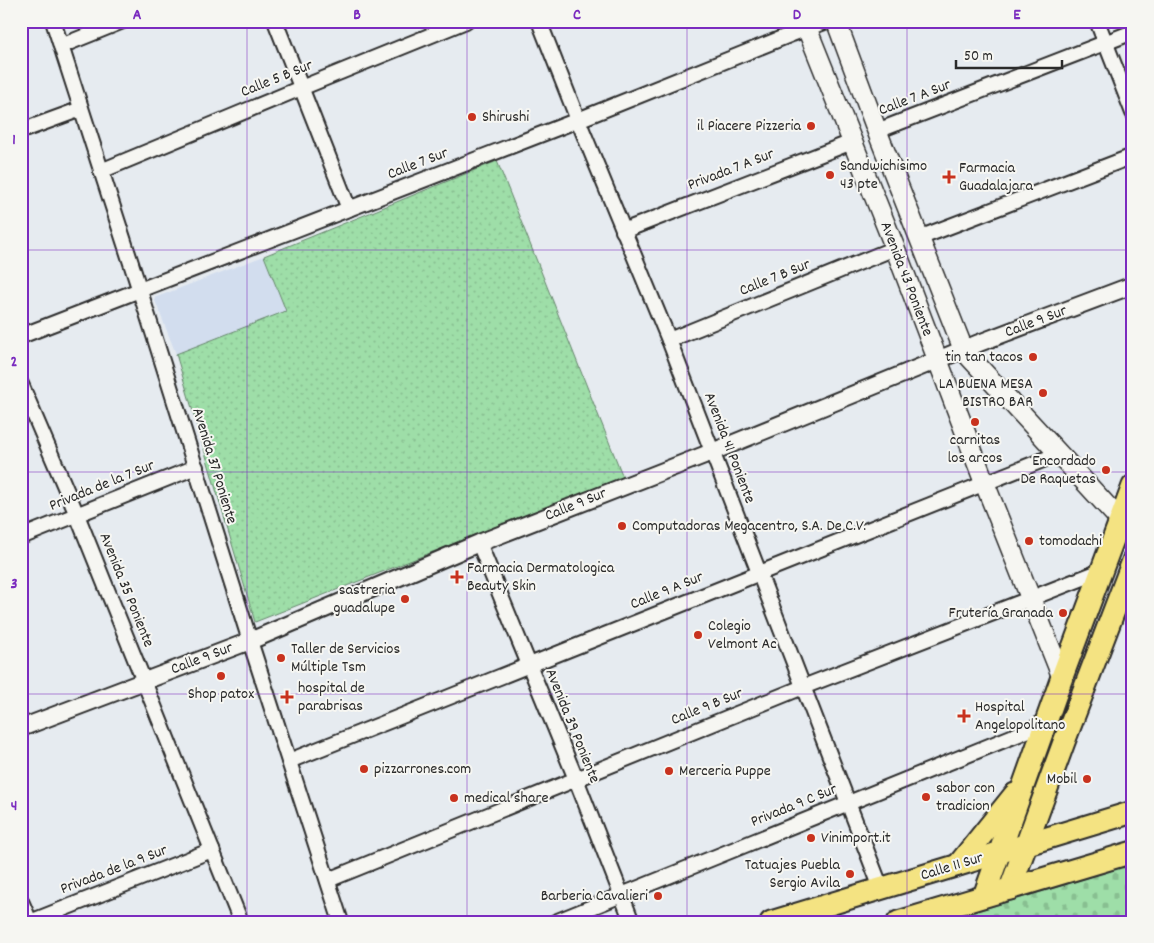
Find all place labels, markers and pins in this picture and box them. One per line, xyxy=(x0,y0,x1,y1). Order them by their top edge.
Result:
place label: Shirushi xyxy=(482,106,529,129)
marker: Shirushi xyxy=(466,111,478,123)
place label: il Piacere Pizzeria xyxy=(697,115,801,138)
marker: il Piacere Pizzeria xyxy=(805,120,817,132)
place label: Sandwichisimo 43 pte xyxy=(840,155,927,196)
place label: Farmacia Guadalajara xyxy=(959,157,1033,198)
marker: Sandwichisimo 43 pte xyxy=(824,169,836,181)
marker: Farmacia Guadalajara xyxy=(943,171,955,183)
place label: tin tan tacos xyxy=(945,346,1023,369)
marker: tin tan tacos xyxy=(1027,351,1039,363)
place label: LA BUENA MESA BISTRO BAR xyxy=(939,373,1033,414)
marker: LA BUENA MESA BISTRO BAR xyxy=(1037,387,1049,399)
marker: carnitas los arcos xyxy=(969,416,981,428)
place label: carnitas los arcos xyxy=(947,429,1003,470)
place label: Encordado De Raquetas xyxy=(1021,450,1096,491)
marker: Encordado De Raquetas xyxy=(1100,464,1112,476)
place label: Computadoras Megacentro, S.A. De C.V. xyxy=(632,515,866,538)
marker: Computadoras Megacentro, S.A. De C.V. xyxy=(616,520,628,532)
place label: tomodachi xyxy=(1039,530,1102,553)
marker: tomodachi xyxy=(1023,535,1035,547)
place label: Farmacia Dermatologica Beauty Skin xyxy=(467,557,615,598)
marker: Farmacia Dermatologica Beauty Skin xyxy=(451,571,463,583)
place label: sastreria guadalupe xyxy=(333,579,395,620)
marker: sastreria guadalupe xyxy=(399,593,411,605)
place label: Frutería Granada xyxy=(949,602,1053,625)
marker: Frutería Granada xyxy=(1057,607,1069,619)
place label: Colegio Velmont Ac xyxy=(708,615,777,656)
marker: Colegio Velmont Ac xyxy=(692,629,704,641)
place label: Taller de Servicios Múltiple Tsm xyxy=(291,638,400,679)
marker: Taller de Servicios Múltiple Tsm xyxy=(275,652,287,664)
marker: Shop patox xyxy=(215,670,227,682)
place label: hospital de parabrisas xyxy=(298,677,365,718)
place label: Shop patox xyxy=(188,683,254,706)
marker: hospital de parabrisas xyxy=(280,690,294,704)
place label: Hospital Angelopolitano xyxy=(975,696,1065,737)
marker: Hospital Angelopolitano xyxy=(957,709,971,723)
place label: pizzarrones.com xyxy=(374,758,471,781)
place label: Merceria Puppe xyxy=(679,760,771,783)
marker: pizzarrones.com xyxy=(358,763,370,775)
marker: Merceria Puppe xyxy=(663,765,675,777)
place label: Mobil xyxy=(1047,768,1077,791)
marker: Mobil xyxy=(1081,773,1093,785)
place label: sabor con tradicion xyxy=(936,777,995,818)
place label: medical share xyxy=(464,787,548,810)
marker: sabor con tradicion xyxy=(920,791,932,803)
marker: medical share xyxy=(448,792,460,804)
place label: Vinimport.it xyxy=(821,827,891,850)
marker: Vinimport.it xyxy=(805,832,817,844)
place label: Tatuajes Puebla Sergio Avila xyxy=(745,854,840,895)
marker: Tatuajes Puebla Sergio Avila xyxy=(844,868,856,880)
place label: Barberia Cavalieri xyxy=(541,885,648,908)
marker: Barberia Cavalieri xyxy=(652,890,664,902)

